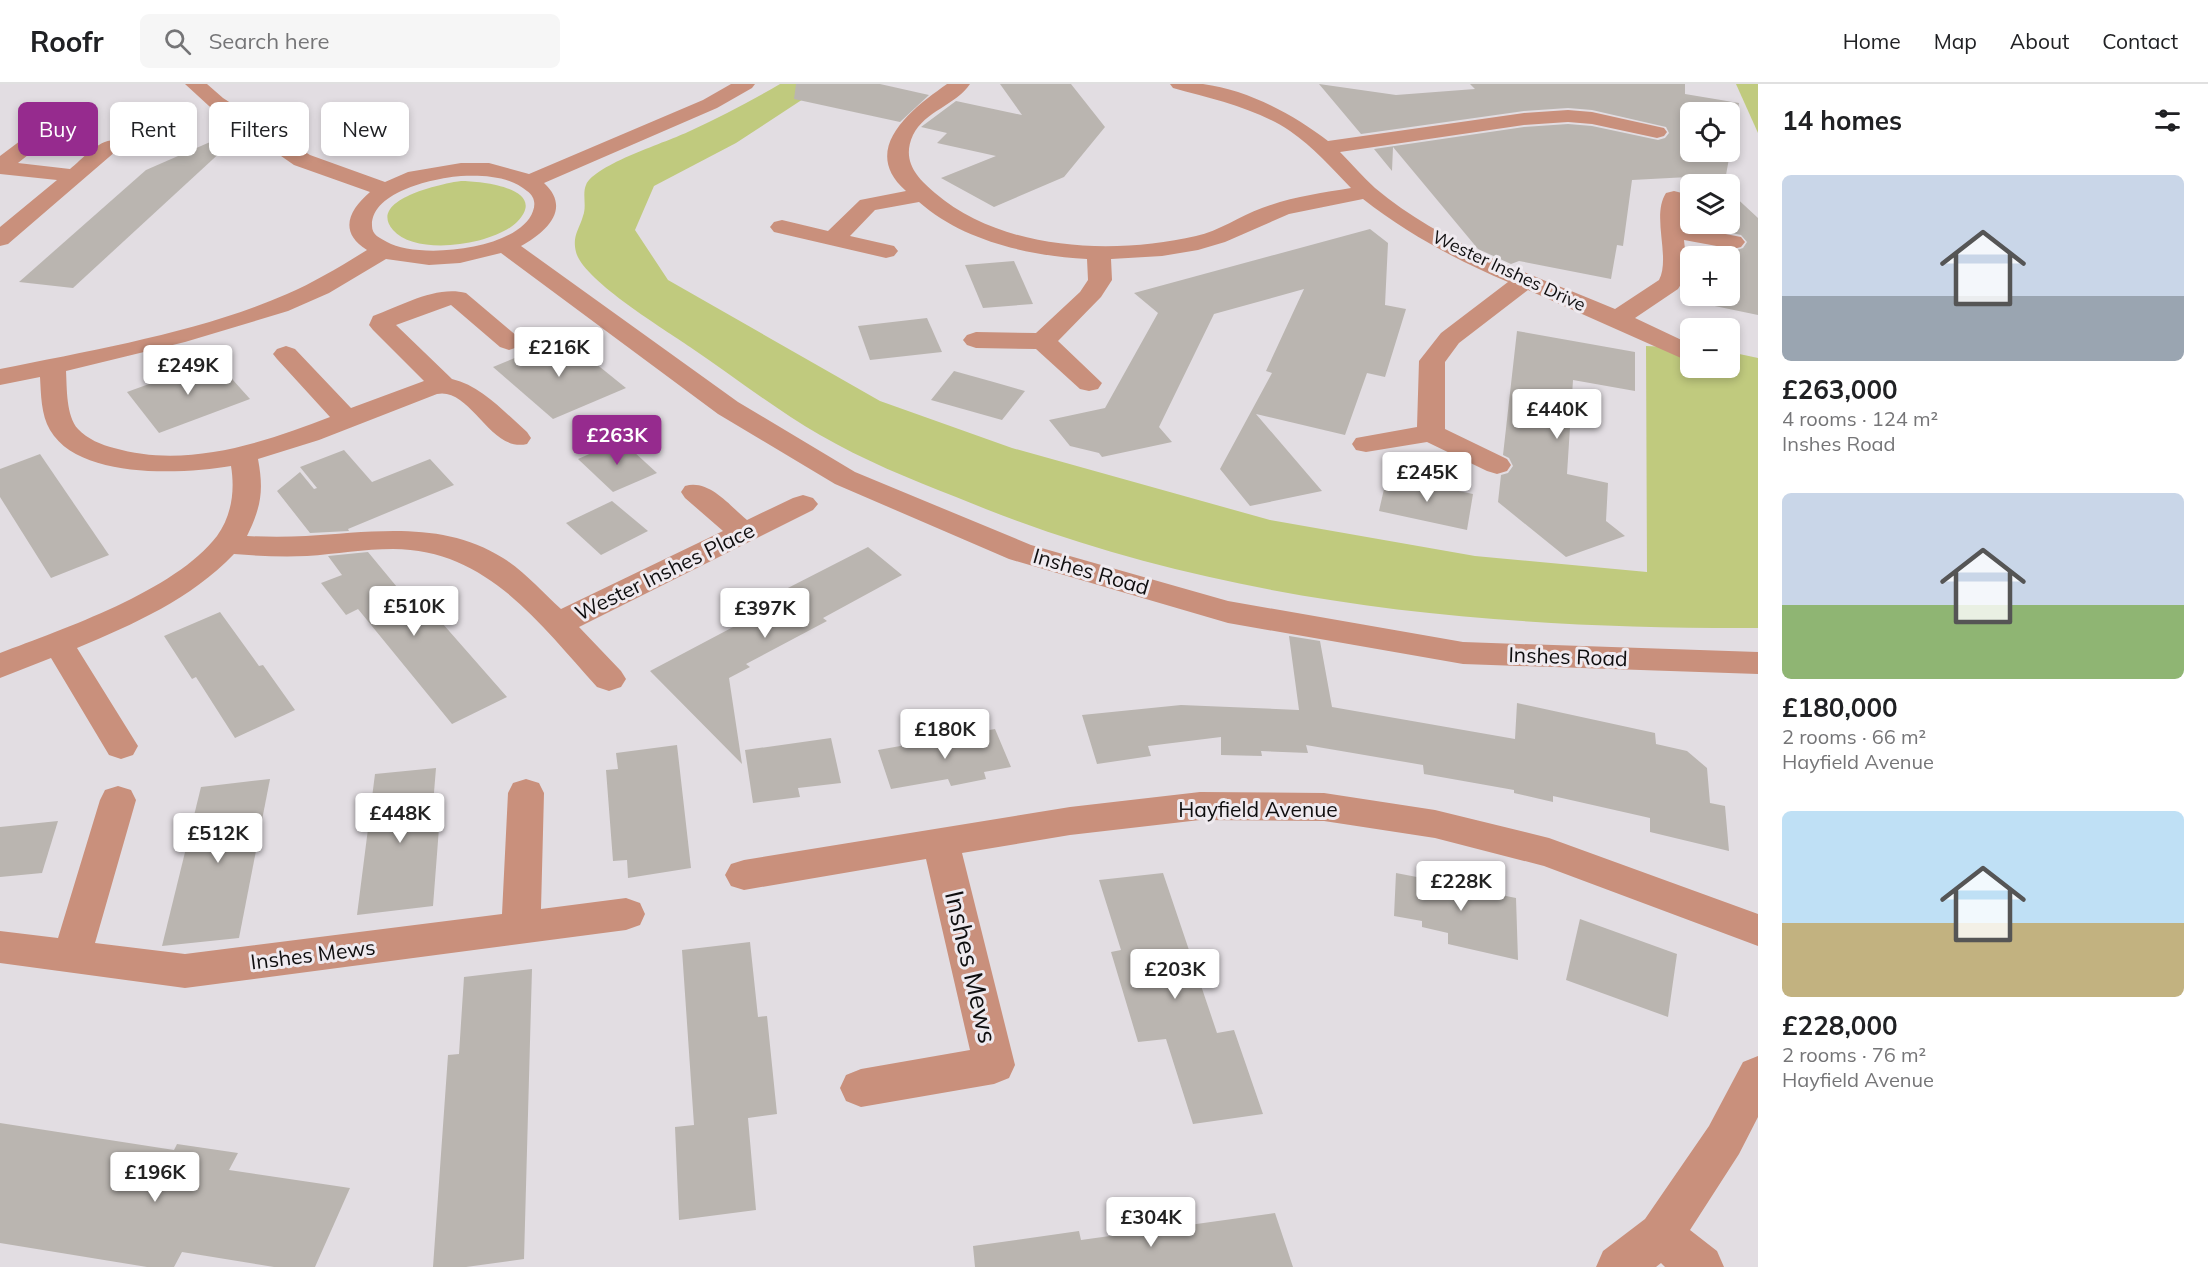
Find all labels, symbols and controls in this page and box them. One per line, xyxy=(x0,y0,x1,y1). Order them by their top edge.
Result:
search box xyxy=(140,14,560,68)
text: Roofr xyxy=(30,24,104,59)
icon: search xyxy=(161,25,194,58)
text: Search here xyxy=(209,27,330,55)
text: Home xyxy=(1843,28,1901,54)
text: Map xyxy=(1934,28,1977,54)
text: About xyxy=(2010,28,2069,54)
text: Contact xyxy=(2102,28,2178,54)
chip: Buy xyxy=(18,102,98,156)
chip: Rent xyxy=(110,102,197,156)
chip: Filters xyxy=(209,102,309,156)
chip: New xyxy=(321,102,409,156)
map controls xyxy=(1680,102,1740,378)
button: locate xyxy=(1680,102,1740,162)
text: 14 homes xyxy=(1782,104,1902,137)
icon: filters xyxy=(2151,104,2184,137)
button: layers xyxy=(1680,174,1740,234)
icon: home xyxy=(1929,214,2037,322)
street label: Wester Inshes Drive xyxy=(1429,225,1589,316)
button: + xyxy=(1680,246,1740,306)
button: − xyxy=(1680,318,1740,378)
pin: £216K xyxy=(517,327,601,378)
text: £216K xyxy=(528,334,590,359)
pin: £249K xyxy=(146,345,230,396)
text: £249K xyxy=(157,352,219,377)
text: £263,000 xyxy=(1782,373,1898,406)
pin: £440K xyxy=(1515,389,1599,440)
text: £440K xyxy=(1526,396,1588,421)
text: 4 rooms · 124 m² xyxy=(1782,406,1938,431)
pin: £263K xyxy=(575,415,659,466)
text: £263K xyxy=(586,422,648,447)
text: Inshes Road xyxy=(1782,431,1896,456)
pin: £245K xyxy=(1385,452,1469,503)
text: £245K xyxy=(1396,459,1458,484)
street label: Wester Inshes Place xyxy=(571,516,758,626)
icon: home xyxy=(1929,532,2037,640)
street label: Inshes Road xyxy=(1030,542,1152,600)
pin: £510K xyxy=(372,586,456,637)
pin: £397K xyxy=(723,588,807,639)
text: £510K xyxy=(383,593,445,618)
text: £397K xyxy=(734,595,796,620)
street label: Inshes Road xyxy=(1508,641,1628,671)
text: £180,000 xyxy=(1782,691,1898,724)
pin: £180K xyxy=(903,709,987,760)
text: £180K xyxy=(914,716,976,741)
text: 2 rooms · 66 m² xyxy=(1782,724,1926,749)
text: Hayfield Avenue xyxy=(1782,749,1934,774)
pin: £448K xyxy=(358,793,442,844)
street label: Hayfield Avenue xyxy=(1178,796,1338,822)
text: £448K xyxy=(369,800,431,825)
pin: £512K xyxy=(176,813,260,864)
text: £512K xyxy=(187,820,249,845)
icon: home xyxy=(1929,850,2037,958)
pin: £228K xyxy=(1419,861,1503,912)
text: £228K xyxy=(1430,868,1492,893)
street label: Inshes Mews xyxy=(938,887,1005,1046)
street label: Inshes Mews xyxy=(249,933,377,975)
pin: £203K xyxy=(1133,949,1217,1000)
text: £203K xyxy=(1144,956,1206,981)
text: £228,000 xyxy=(1782,1009,1898,1042)
text: 2 rooms · 76 m² xyxy=(1782,1042,1926,1067)
text: Hayfield Avenue xyxy=(1782,1067,1934,1092)
pin: £196K xyxy=(113,1152,197,1203)
text: £196K xyxy=(124,1159,186,1184)
pin: £304K xyxy=(1109,1197,1193,1248)
text: £304K xyxy=(1120,1204,1182,1229)

